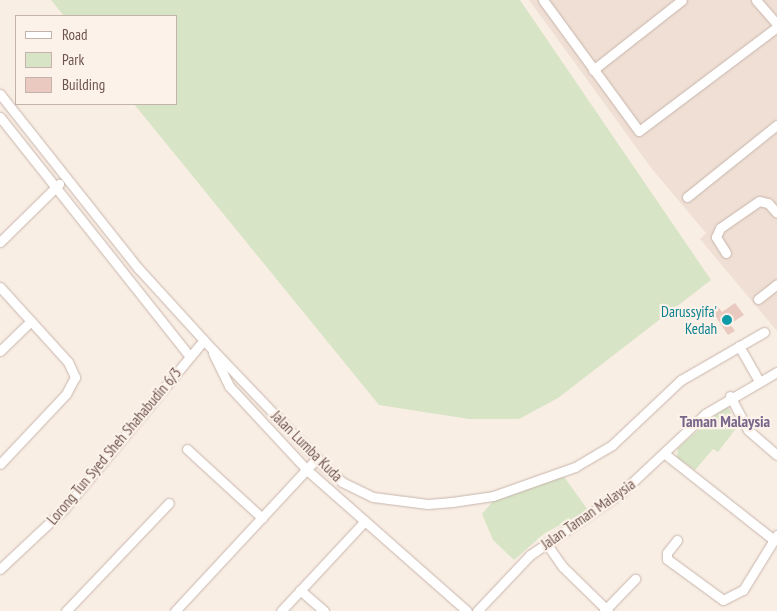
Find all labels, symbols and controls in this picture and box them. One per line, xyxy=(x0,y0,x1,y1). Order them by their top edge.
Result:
legend xyxy=(15,15,178,105)
text: Road xyxy=(62,25,88,44)
text: Park xyxy=(62,50,84,69)
text: Building xyxy=(62,75,105,94)
place label: Darussyifa' Kedah xyxy=(661,302,717,337)
marker: Darussyifa' Kedah xyxy=(721,314,733,326)
street label: Lorong Tun Syed Sheh Shahabudin 6/3 xyxy=(43,364,185,528)
street label: Jalan Lumba Kuda xyxy=(268,407,346,485)
district label: Taman Malaysia xyxy=(680,411,770,431)
street label: Jalan Taman Malaysia xyxy=(537,475,639,553)

